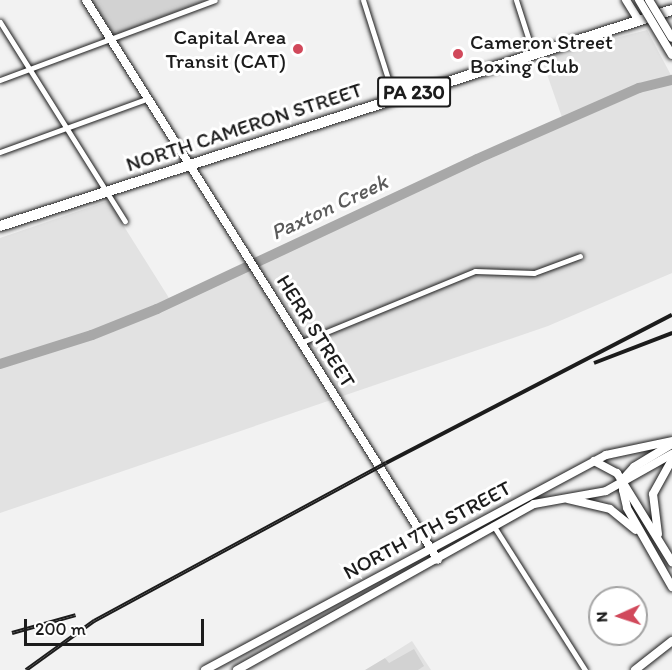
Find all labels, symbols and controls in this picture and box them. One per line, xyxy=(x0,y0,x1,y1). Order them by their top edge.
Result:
place label: Capital Area Transit (CAT) xyxy=(165,24,286,74)
place label: Cameron Street Boxing Club xyxy=(470,29,613,79)
marker: Capital Area Transit (CAT) xyxy=(291,42,305,56)
marker: Cameron Street Boxing Club xyxy=(451,47,465,61)
road number: PA 230 xyxy=(376,75,452,109)
street label: NORTH CAMERON STREET xyxy=(122,77,366,177)
water label: Paxton Creek xyxy=(266,168,392,246)
street label: HERR STREET xyxy=(271,270,361,392)
street label: NORTH 7TH STREET xyxy=(339,475,515,585)
north arrow xyxy=(588,586,648,646)
scale bar xyxy=(27,607,207,645)
text: N xyxy=(592,611,611,623)
text: 200 m xyxy=(35,618,86,640)

